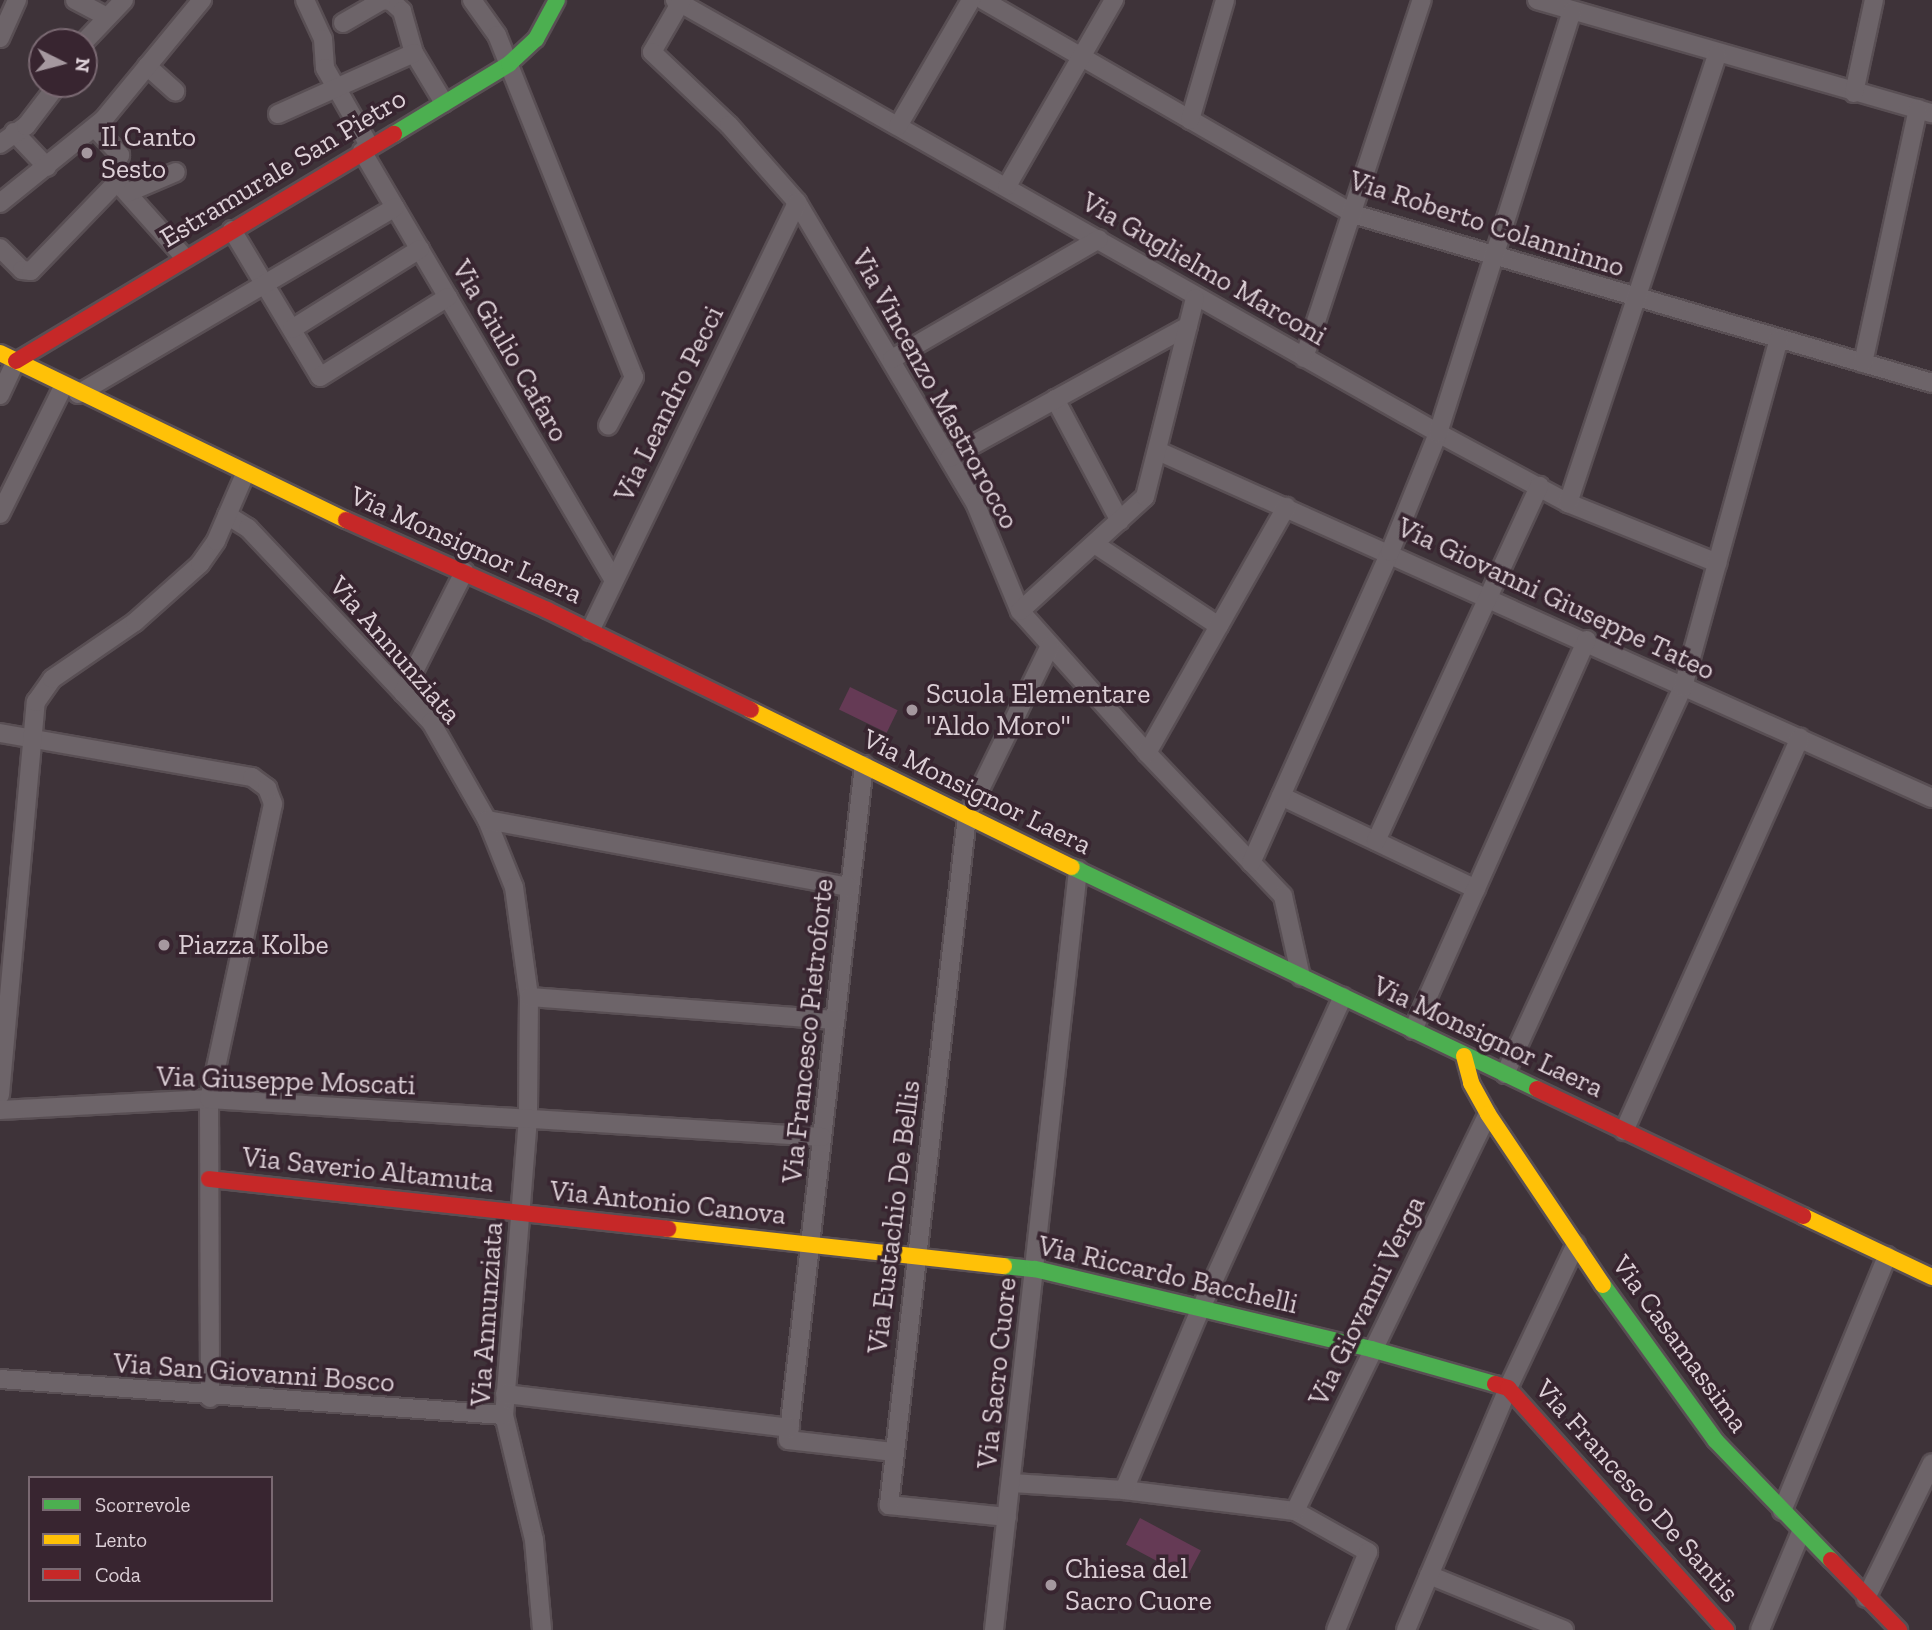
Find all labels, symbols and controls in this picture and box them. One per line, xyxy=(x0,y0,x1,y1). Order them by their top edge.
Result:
north arrow xyxy=(28,28,98,98)
text: N xyxy=(70,57,95,73)
street label: Estramurale San Pietro xyxy=(154,81,412,255)
place label: Il Canto Sesto xyxy=(101,120,196,186)
marker: Il Canto Sesto xyxy=(79,145,95,161)
street label: Via Roberto Colanninno xyxy=(1345,164,1629,284)
street label: Via Guglielmo Marconi xyxy=(1075,185,1333,353)
street label: Via Vincenzo Mastrorocco xyxy=(844,243,1026,535)
street label: Via Giulio Cafaro xyxy=(444,254,576,448)
street label: Via Leandro Pecci xyxy=(607,301,731,507)
street label: Via Monsignor Laera xyxy=(345,479,587,611)
street label: Via Giovanni Giuseppe Tateo xyxy=(1392,510,1720,688)
street label: Via Annunziata xyxy=(321,569,469,731)
place label: Scuola Elementare "Aldo Moro" xyxy=(926,677,1151,743)
marker: Scuola Elementare "Aldo Moro" xyxy=(904,702,920,718)
street label: Via Monsignor Laera xyxy=(857,722,1097,862)
street label: Via Francesco Pietroforte xyxy=(775,877,841,1185)
place label: Piazza Kolbe xyxy=(178,928,329,962)
marker: Piazza Kolbe xyxy=(156,937,172,953)
street label: Via Monsignor Laera xyxy=(1367,969,1609,1105)
street label: Via Giuseppe Moscati xyxy=(156,1060,416,1102)
street label: Via Eustachio De Bellis xyxy=(861,1078,927,1356)
street label: Via Saverio Altamuta xyxy=(240,1140,496,1200)
street label: Via Antonio Canova xyxy=(548,1174,788,1232)
street label: Via Giovanni Verga xyxy=(1301,1190,1433,1412)
street label: Via Annunziata xyxy=(464,1220,510,1408)
street label: Via Riccardo Bacchelli xyxy=(1035,1229,1301,1321)
street label: Via Casamassima xyxy=(1605,1249,1755,1439)
street label: Via Sacro Cuore xyxy=(970,1276,1024,1470)
street label: Via San Giovanni Bosco xyxy=(112,1346,396,1400)
street label: Via Francesco De Santis xyxy=(1528,1373,1746,1609)
legend xyxy=(28,1476,273,1602)
text: Scorrevole xyxy=(95,1492,190,1517)
text: Lento xyxy=(95,1527,147,1552)
place label: Chiesa del Sacro Cuore xyxy=(1065,1552,1212,1618)
text: Coda xyxy=(95,1562,141,1587)
marker: Chiesa del Sacro Cuore xyxy=(1043,1577,1059,1593)

